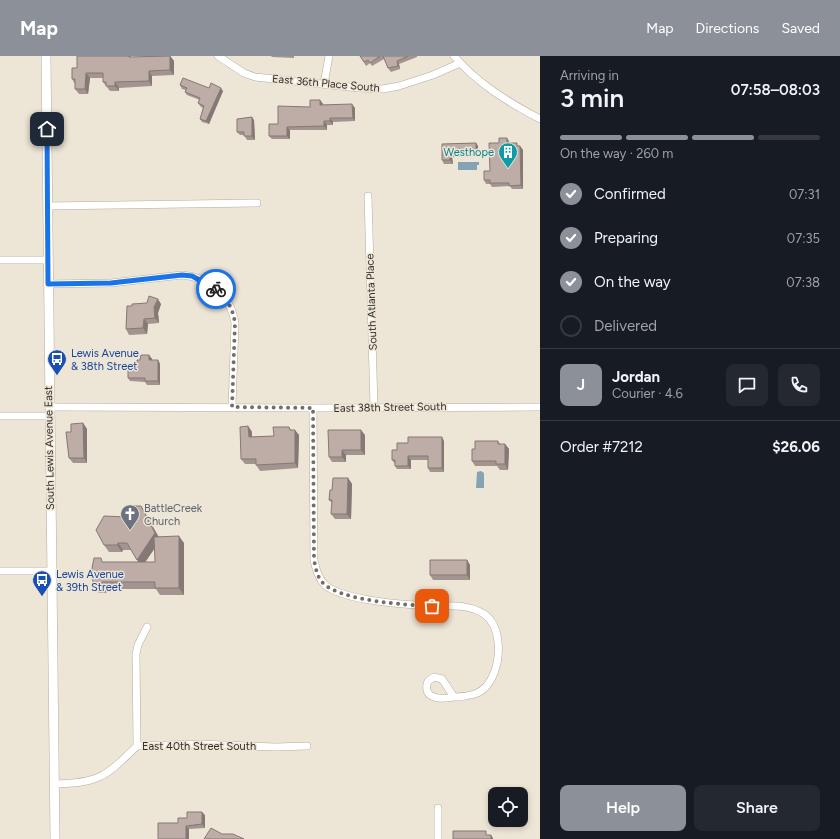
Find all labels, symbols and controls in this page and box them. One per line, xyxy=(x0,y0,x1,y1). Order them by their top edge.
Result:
text: Map xyxy=(20,17,58,40)
text: Map xyxy=(646,20,674,37)
text: Directions xyxy=(696,20,759,37)
text: Saved xyxy=(781,20,820,37)
text: Arriving in xyxy=(560,68,619,83)
street label: East 36th Place South xyxy=(272,72,380,95)
text: 07:58–08:03 xyxy=(731,81,820,99)
text: 3 min xyxy=(560,82,624,114)
pin xyxy=(30,112,64,146)
icon: home xyxy=(36,118,58,140)
building icon: Westhope xyxy=(497,141,519,169)
place label: Westhope xyxy=(444,146,494,159)
text: On the way · 260 m xyxy=(560,146,673,161)
icon: check xyxy=(560,183,582,205)
text: Confirmed xyxy=(594,185,666,203)
text: 07:31 xyxy=(789,187,820,202)
icon: check xyxy=(560,227,582,249)
text: Preparing xyxy=(594,229,658,247)
text: 07:35 xyxy=(787,231,820,246)
street label: South Atlanta Place xyxy=(363,253,380,351)
courier xyxy=(196,269,236,309)
icon: check xyxy=(560,271,582,293)
text: On the way xyxy=(594,273,671,291)
text: 07:38 xyxy=(786,275,820,290)
icon: bike xyxy=(205,278,227,300)
text: Delivered xyxy=(594,317,657,335)
place label: Lewis Avenue & 38th Street xyxy=(71,347,139,373)
bus stop icon: Lewis Avenue & 38th Street xyxy=(46,348,68,376)
button: chat xyxy=(726,364,768,406)
button: phone xyxy=(778,364,820,406)
text: Jordan xyxy=(612,368,660,386)
text: J xyxy=(577,376,585,394)
street label: South Lewis Avenue East xyxy=(42,386,57,510)
text: Courier · 4.6 xyxy=(612,386,683,401)
street label: East 38th Street South xyxy=(333,400,447,415)
text: Order #7212 xyxy=(560,438,643,456)
text: $26.06 xyxy=(772,438,820,456)
place label: BattleCreek Church xyxy=(144,502,203,528)
church icon: BattleCreek Church xyxy=(119,503,141,531)
place label: Lewis Avenue & 39th Street xyxy=(56,568,124,594)
bus stop icon: Lewis Avenue & 39th Street xyxy=(31,569,53,597)
pin xyxy=(415,589,449,623)
icon: bag xyxy=(421,595,443,617)
street label: East 40th Street South xyxy=(142,740,256,753)
button: Help xyxy=(560,785,686,831)
button: Share xyxy=(694,785,820,831)
map controls xyxy=(488,787,528,827)
button: locate xyxy=(488,787,528,827)

